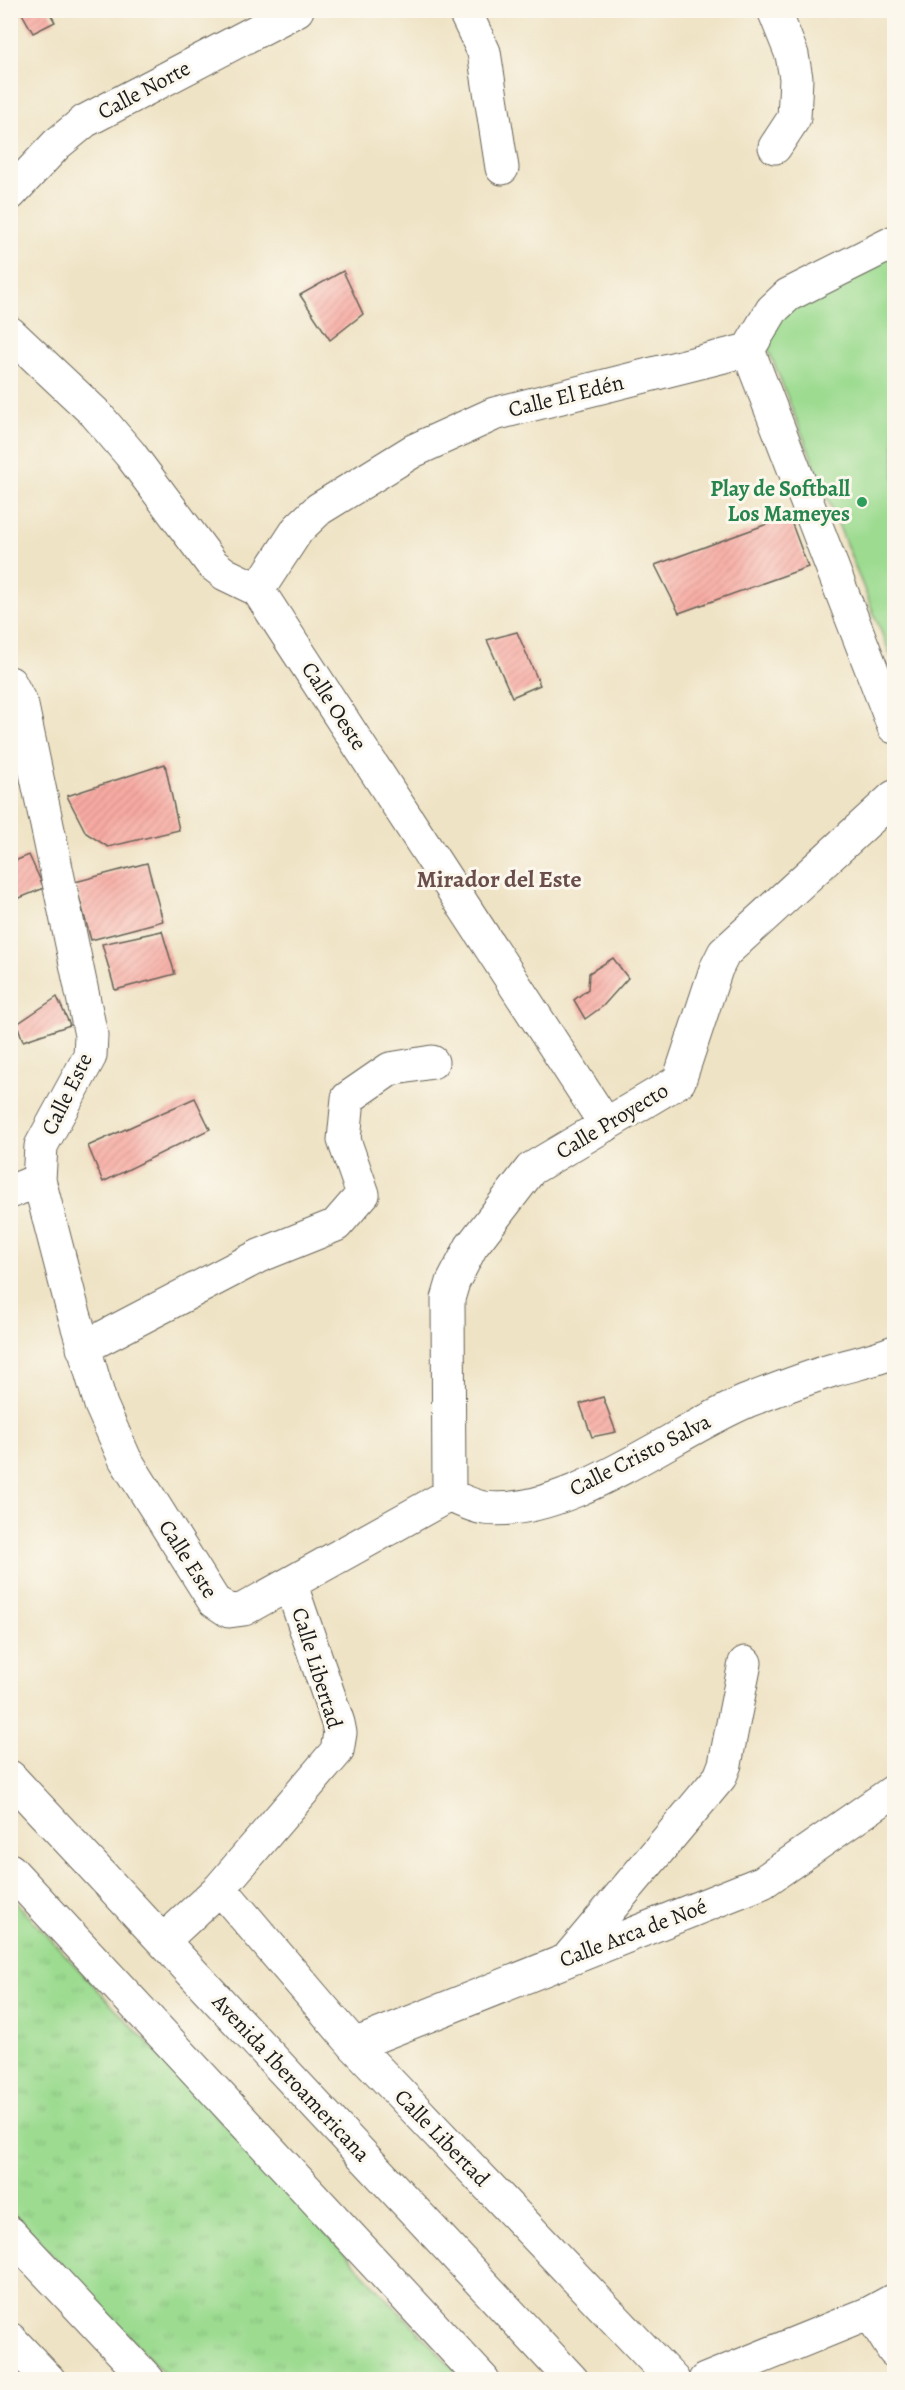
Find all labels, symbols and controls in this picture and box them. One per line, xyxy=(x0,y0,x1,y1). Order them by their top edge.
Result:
street label: Calle Norte xyxy=(92,53,196,127)
street label: Calle El Edén xyxy=(505,367,627,425)
place label: Play de Softball Los Mameyes xyxy=(710,474,850,529)
marker: Play de Softball Los Mameyes xyxy=(855,495,869,509)
street label: Calle Oeste xyxy=(294,656,374,756)
district label: Mirador del Este xyxy=(416,863,582,895)
street label: Calle Este xyxy=(34,1048,100,1140)
street label: Calle Proyecto xyxy=(550,1076,674,1166)
street label: Calle Cristo Salva xyxy=(564,1406,716,1504)
street label: Calle Este xyxy=(151,1514,225,1604)
street label: Calle Libertad xyxy=(284,1604,350,1732)
street label: Calle Arca de Noé xyxy=(555,1891,711,1975)
street label: Avenida Iberoamericana xyxy=(205,1987,377,2169)
street label: Calle Libertad xyxy=(388,2083,496,2194)

